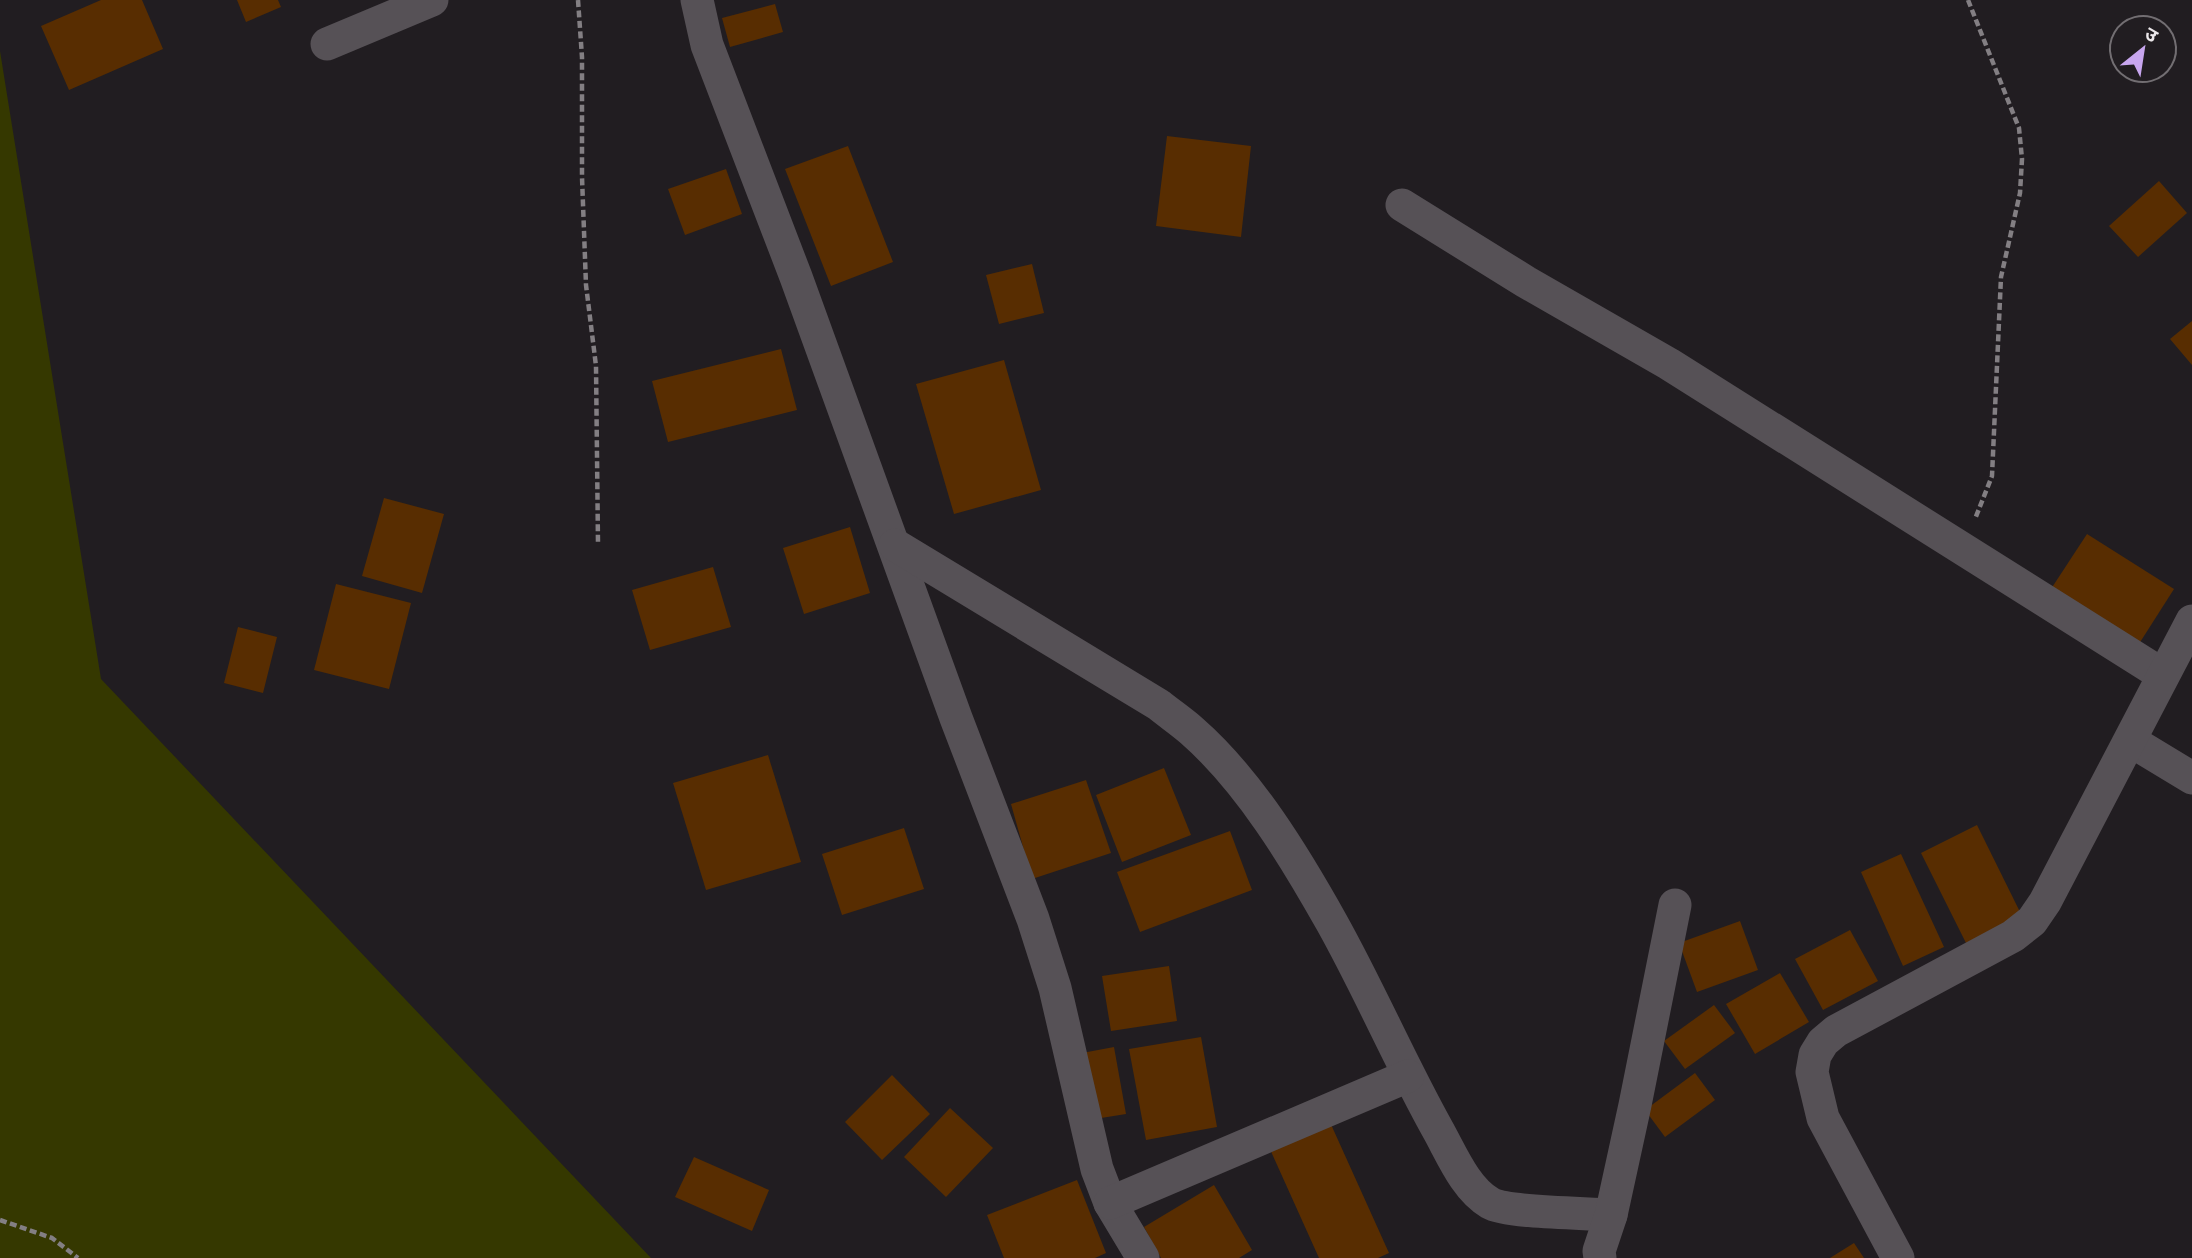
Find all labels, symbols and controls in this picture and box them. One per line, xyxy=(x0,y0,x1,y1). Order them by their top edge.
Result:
north arrow xyxy=(2108,14,2178,84)
text: उ xyxy=(2141,22,2163,47)

